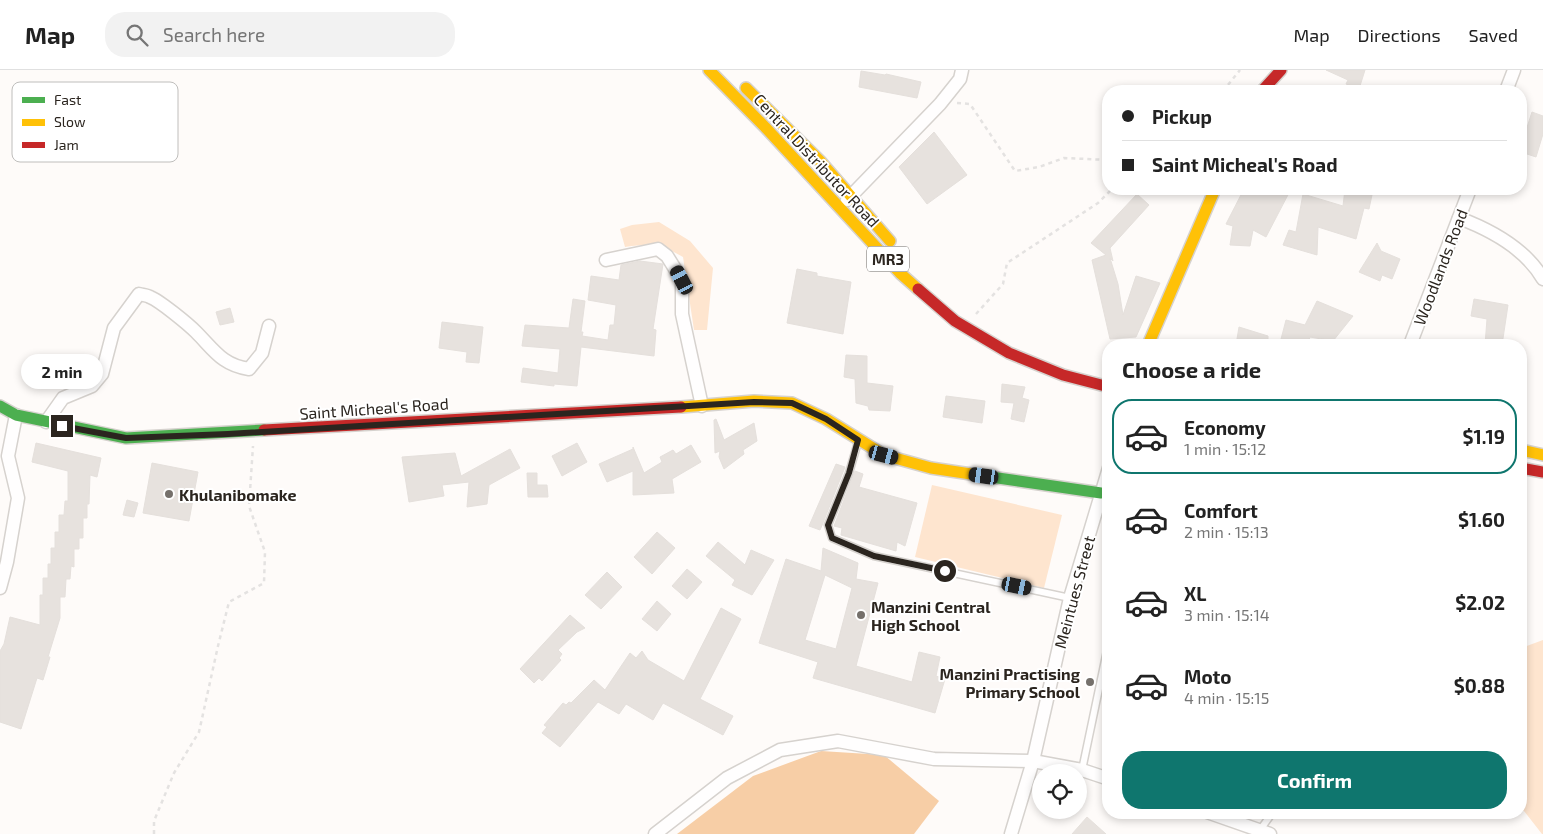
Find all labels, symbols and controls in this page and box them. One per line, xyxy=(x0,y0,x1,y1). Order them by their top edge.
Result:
search box xyxy=(105,12,455,57)
text: Map xyxy=(25,20,75,49)
icon: search xyxy=(123,21,151,49)
text: Search here xyxy=(163,23,265,46)
text: Map xyxy=(1293,24,1330,46)
text: Directions xyxy=(1358,24,1441,46)
text: Saved xyxy=(1469,24,1518,46)
legend xyxy=(12,82,178,162)
street label: Central Distributor Road xyxy=(750,89,884,231)
text: Fast xyxy=(54,91,81,108)
text: Pickup xyxy=(1152,105,1212,128)
text: Slow xyxy=(54,113,86,130)
text: Jam xyxy=(54,136,79,153)
text: Saint Micheal's Road xyxy=(1152,153,1338,176)
street label: Woodlands Road xyxy=(1409,206,1471,328)
road number: MR3 xyxy=(867,246,909,272)
car xyxy=(668,263,695,297)
callout: 2 min xyxy=(21,354,103,388)
text: Choose a ride xyxy=(1122,356,1261,382)
text: 2 min xyxy=(42,362,82,381)
street label: Saint Micheal's Road xyxy=(299,393,449,423)
icon: car xyxy=(1124,414,1169,459)
route end xyxy=(51,415,73,437)
text: Economy xyxy=(1184,416,1266,439)
text: $1.19 xyxy=(1463,425,1505,448)
text: 1 min · 15:12 xyxy=(1184,439,1266,458)
car xyxy=(867,444,900,466)
car xyxy=(968,466,999,486)
place label: Khulanibomake xyxy=(179,485,296,504)
marker: Khulanibomake xyxy=(163,488,175,500)
icon: car xyxy=(1124,497,1169,542)
text: Comfort xyxy=(1184,499,1258,522)
text: $1.60 xyxy=(1458,508,1505,531)
text: 2 min · 15:13 xyxy=(1184,522,1269,541)
street label: Meintues Street xyxy=(1050,534,1098,650)
route start xyxy=(934,560,956,582)
car xyxy=(1000,576,1033,596)
icon: car xyxy=(1124,580,1169,625)
text: XL xyxy=(1184,582,1206,605)
text: $2.02 xyxy=(1455,591,1505,614)
place label: Manzini Central High School xyxy=(871,597,991,634)
text: 3 min · 15:14 xyxy=(1184,605,1270,624)
marker: Manzini Central High School xyxy=(855,609,867,621)
icon: car xyxy=(1124,663,1169,708)
place label: Manzini Practising Primary School xyxy=(940,664,1081,702)
text: Moto xyxy=(1184,665,1232,688)
text: $0.88 xyxy=(1454,674,1505,697)
marker: Manzini Practising Primary School xyxy=(1084,676,1096,688)
text: 4 min · 15:15 xyxy=(1184,688,1269,707)
button: Confirm xyxy=(1122,751,1507,809)
map controls xyxy=(1032,764,1087,819)
button: locate xyxy=(1032,764,1087,819)

